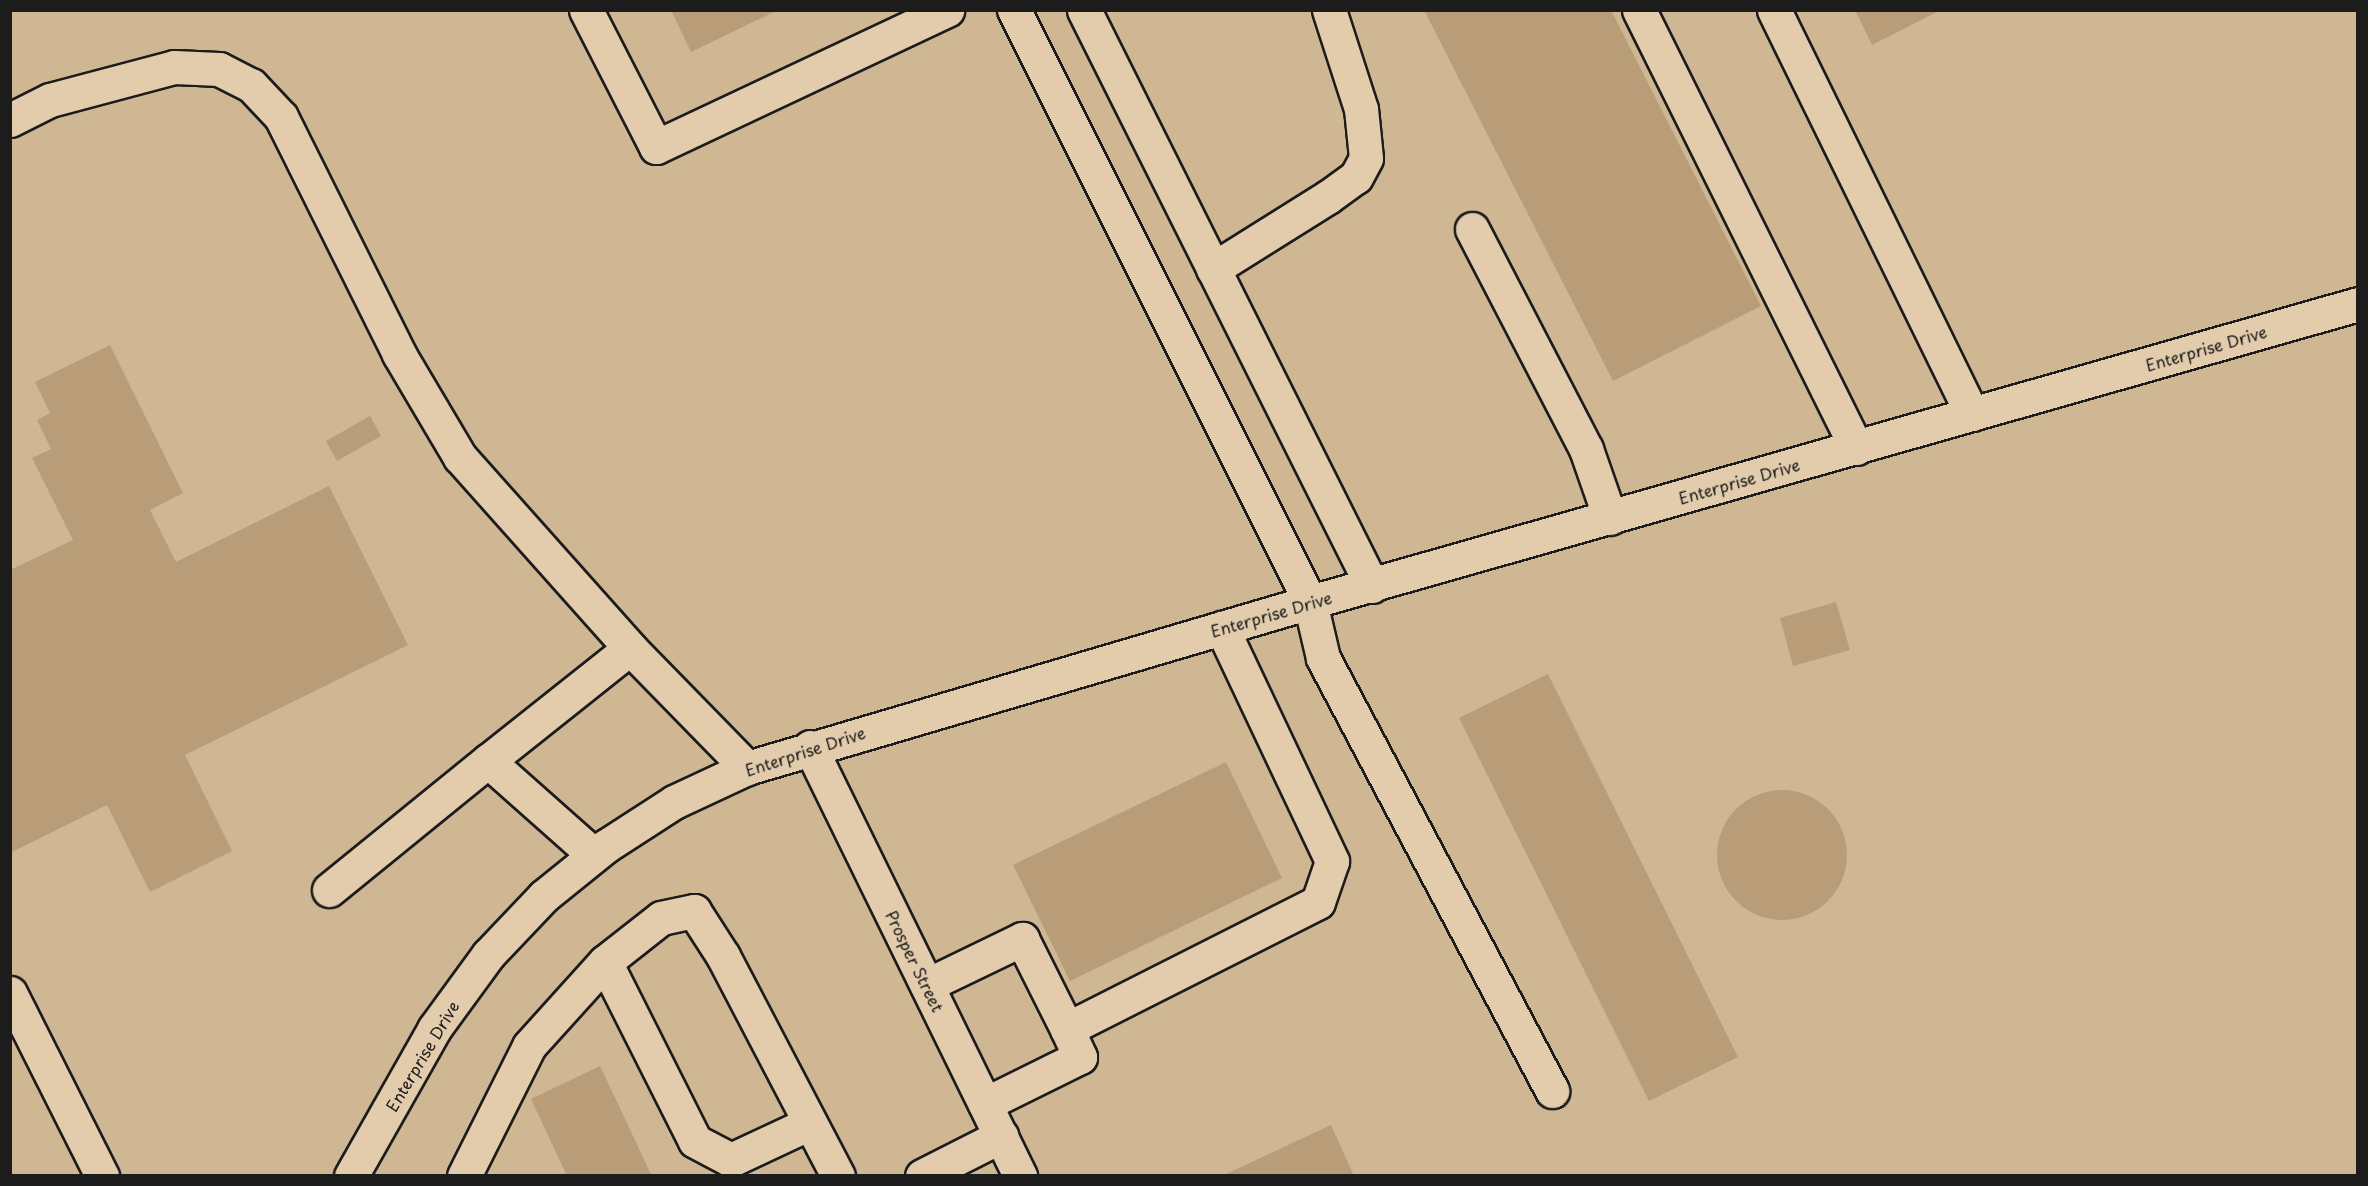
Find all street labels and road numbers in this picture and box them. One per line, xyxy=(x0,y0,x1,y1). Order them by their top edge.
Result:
street label: Enterprise Drive xyxy=(2143,322,2269,374)
street label: Enterprise Drive xyxy=(1676,455,1802,507)
street label: Enterprise Drive xyxy=(1208,588,1334,640)
street label: Enterprise Drive xyxy=(743,723,867,779)
street label: Prosper Street xyxy=(882,907,948,1015)
street label: Enterprise Drive xyxy=(382,997,462,1115)

